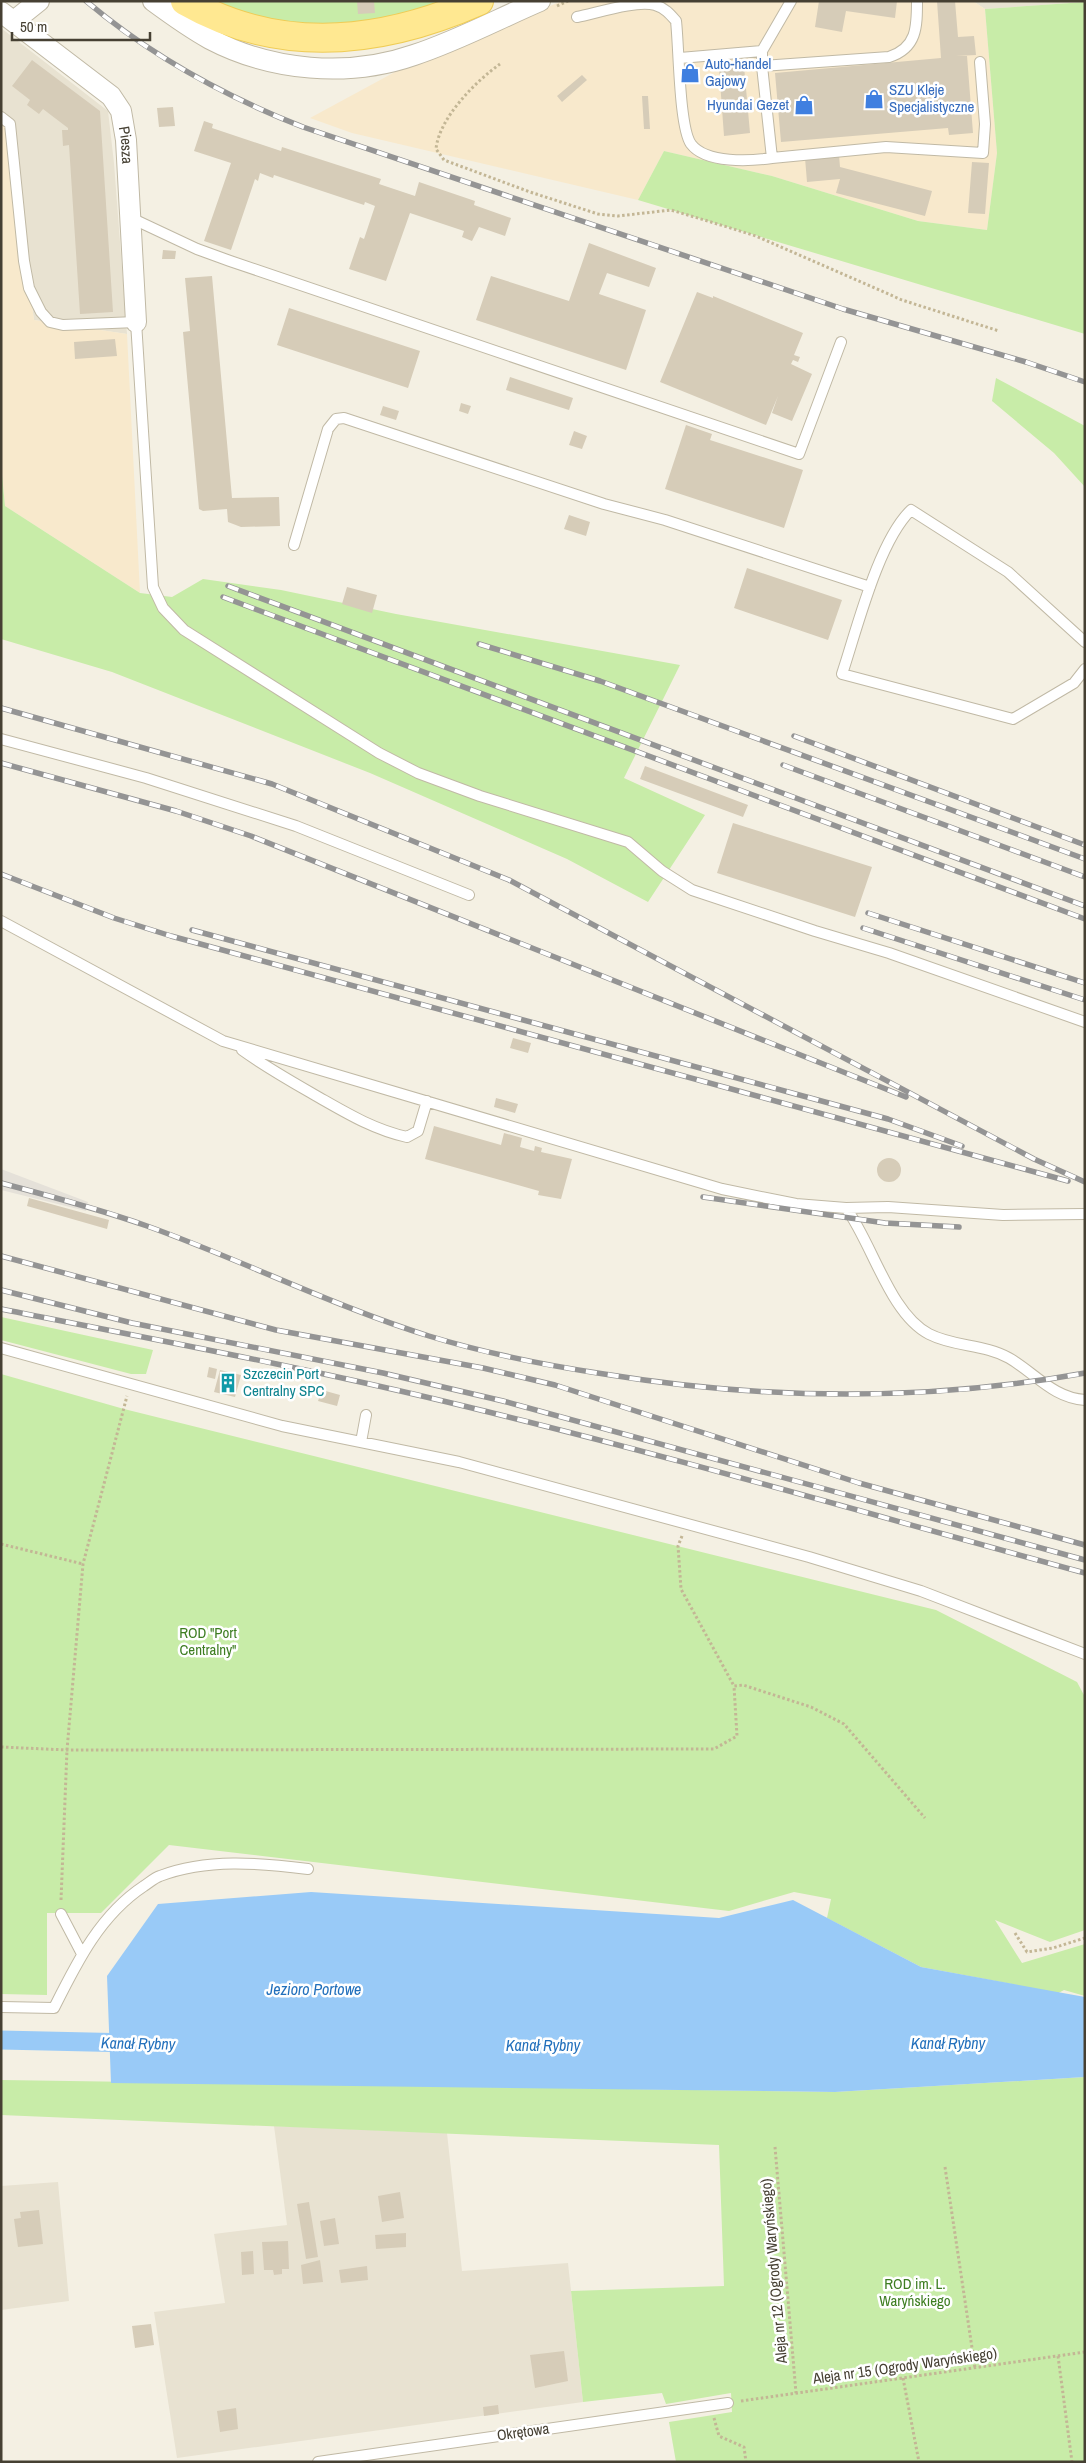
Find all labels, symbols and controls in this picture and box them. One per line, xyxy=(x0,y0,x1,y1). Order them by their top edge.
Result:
scale bar xyxy=(12,10,150,42)
text: 50 m xyxy=(20,16,47,37)
place label: Auto-handel Gajowy xyxy=(704,53,771,91)
shop icon: Auto-handel Gajowy xyxy=(679,62,701,84)
place label: SZU Kleje Specjalistyczne xyxy=(889,79,975,117)
shop icon: SZU Kleje Specjalistyczne xyxy=(863,88,885,110)
place label: Hyundai Gezet xyxy=(707,94,790,115)
shop icon: Hyundai Gezet xyxy=(793,94,815,116)
street label: Piesza xyxy=(114,125,138,165)
place label: Szczecin Port Centralny SPC xyxy=(243,1363,324,1401)
building icon: Szczecin Port Centralny SPC xyxy=(217,1372,239,1394)
park label: ROD "Port Centralny" xyxy=(179,1622,237,1660)
water label: Jezioro Portowe xyxy=(266,1978,361,2000)
water label: Kanał Rybny xyxy=(101,2031,177,2055)
water label: Kanał Rybny xyxy=(911,2032,987,2054)
water label: Kanał Rybny xyxy=(506,2034,582,2056)
street label: Aleja nr 12 (Ogrody Waryńskiego) xyxy=(755,2178,792,2365)
park label: ROD im. L. Waryńskiego xyxy=(879,2273,951,2311)
street label: Aleja nr 15 (Ogrody Waryńskiego) xyxy=(811,2342,998,2389)
street label: Okrętowa xyxy=(495,2417,551,2446)

